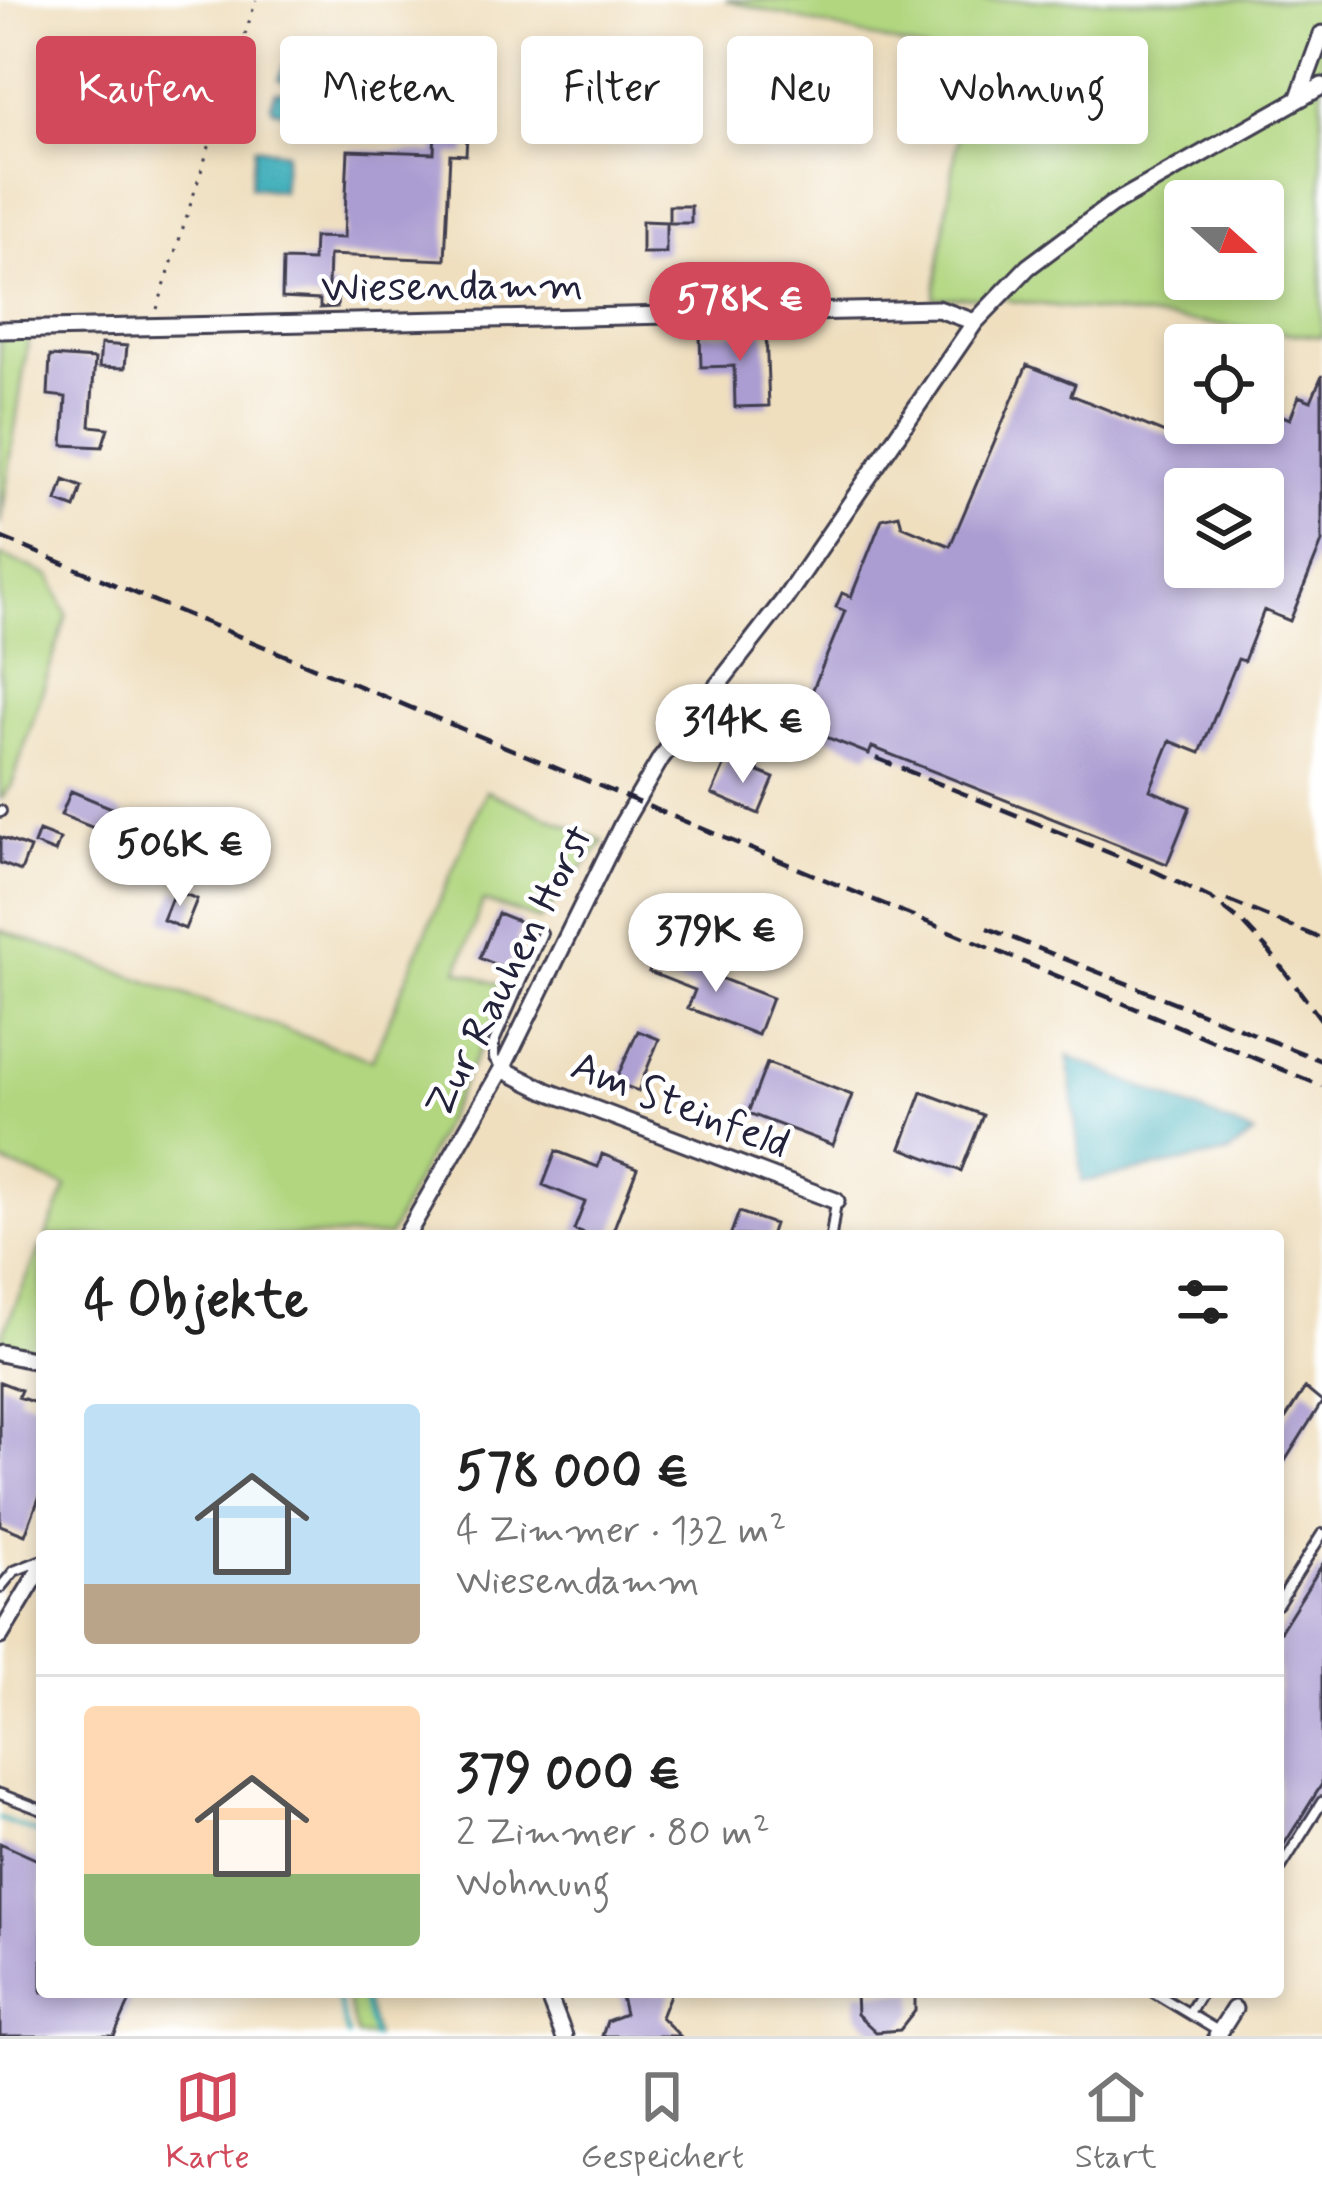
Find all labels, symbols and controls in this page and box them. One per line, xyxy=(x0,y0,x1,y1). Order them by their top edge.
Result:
chip: Kaufen xyxy=(36,36,256,144)
chip: Mieten xyxy=(280,36,497,144)
chip: Filter xyxy=(521,36,703,144)
chip: Neu xyxy=(727,36,873,144)
chip: Wohnung xyxy=(897,36,1148,144)
north arrow xyxy=(1164,180,1284,300)
map controls xyxy=(1164,180,1284,588)
street label: Wiesendamm xyxy=(320,258,584,317)
pin: 578K € xyxy=(642,262,838,364)
text: 578K € xyxy=(676,275,804,326)
button: locate xyxy=(1164,324,1284,444)
button: layers xyxy=(1164,468,1284,588)
pin: 314K € xyxy=(645,684,841,786)
text: 314K € xyxy=(682,697,804,748)
pin: 506K € xyxy=(82,807,278,909)
street label: Zur Rauhen Horst xyxy=(413,816,607,1127)
text: 506K € xyxy=(116,820,244,871)
pin: 379K € xyxy=(618,893,814,995)
text: 379K € xyxy=(655,906,777,957)
street label: Am Steinfeld xyxy=(563,1039,797,1173)
text: 4 Objekte xyxy=(84,1269,308,1335)
icon: filters xyxy=(1170,1269,1236,1335)
text: 578 000 € xyxy=(456,1440,689,1506)
icon: home xyxy=(180,1452,324,1596)
text: 4 Zimmer · 132 m² xyxy=(456,1506,786,1557)
text: Wiesendamm xyxy=(456,1557,699,1608)
text: 379 000 € xyxy=(456,1742,681,1808)
icon: home xyxy=(180,1754,324,1898)
text: 2 Zimmer · 80 m² xyxy=(456,1808,770,1859)
text: Wohnung xyxy=(456,1859,610,1910)
tab: Karte xyxy=(165,2064,250,2180)
tab: Gespeichert xyxy=(581,2064,744,2180)
tab: Start xyxy=(1075,2064,1157,2180)

